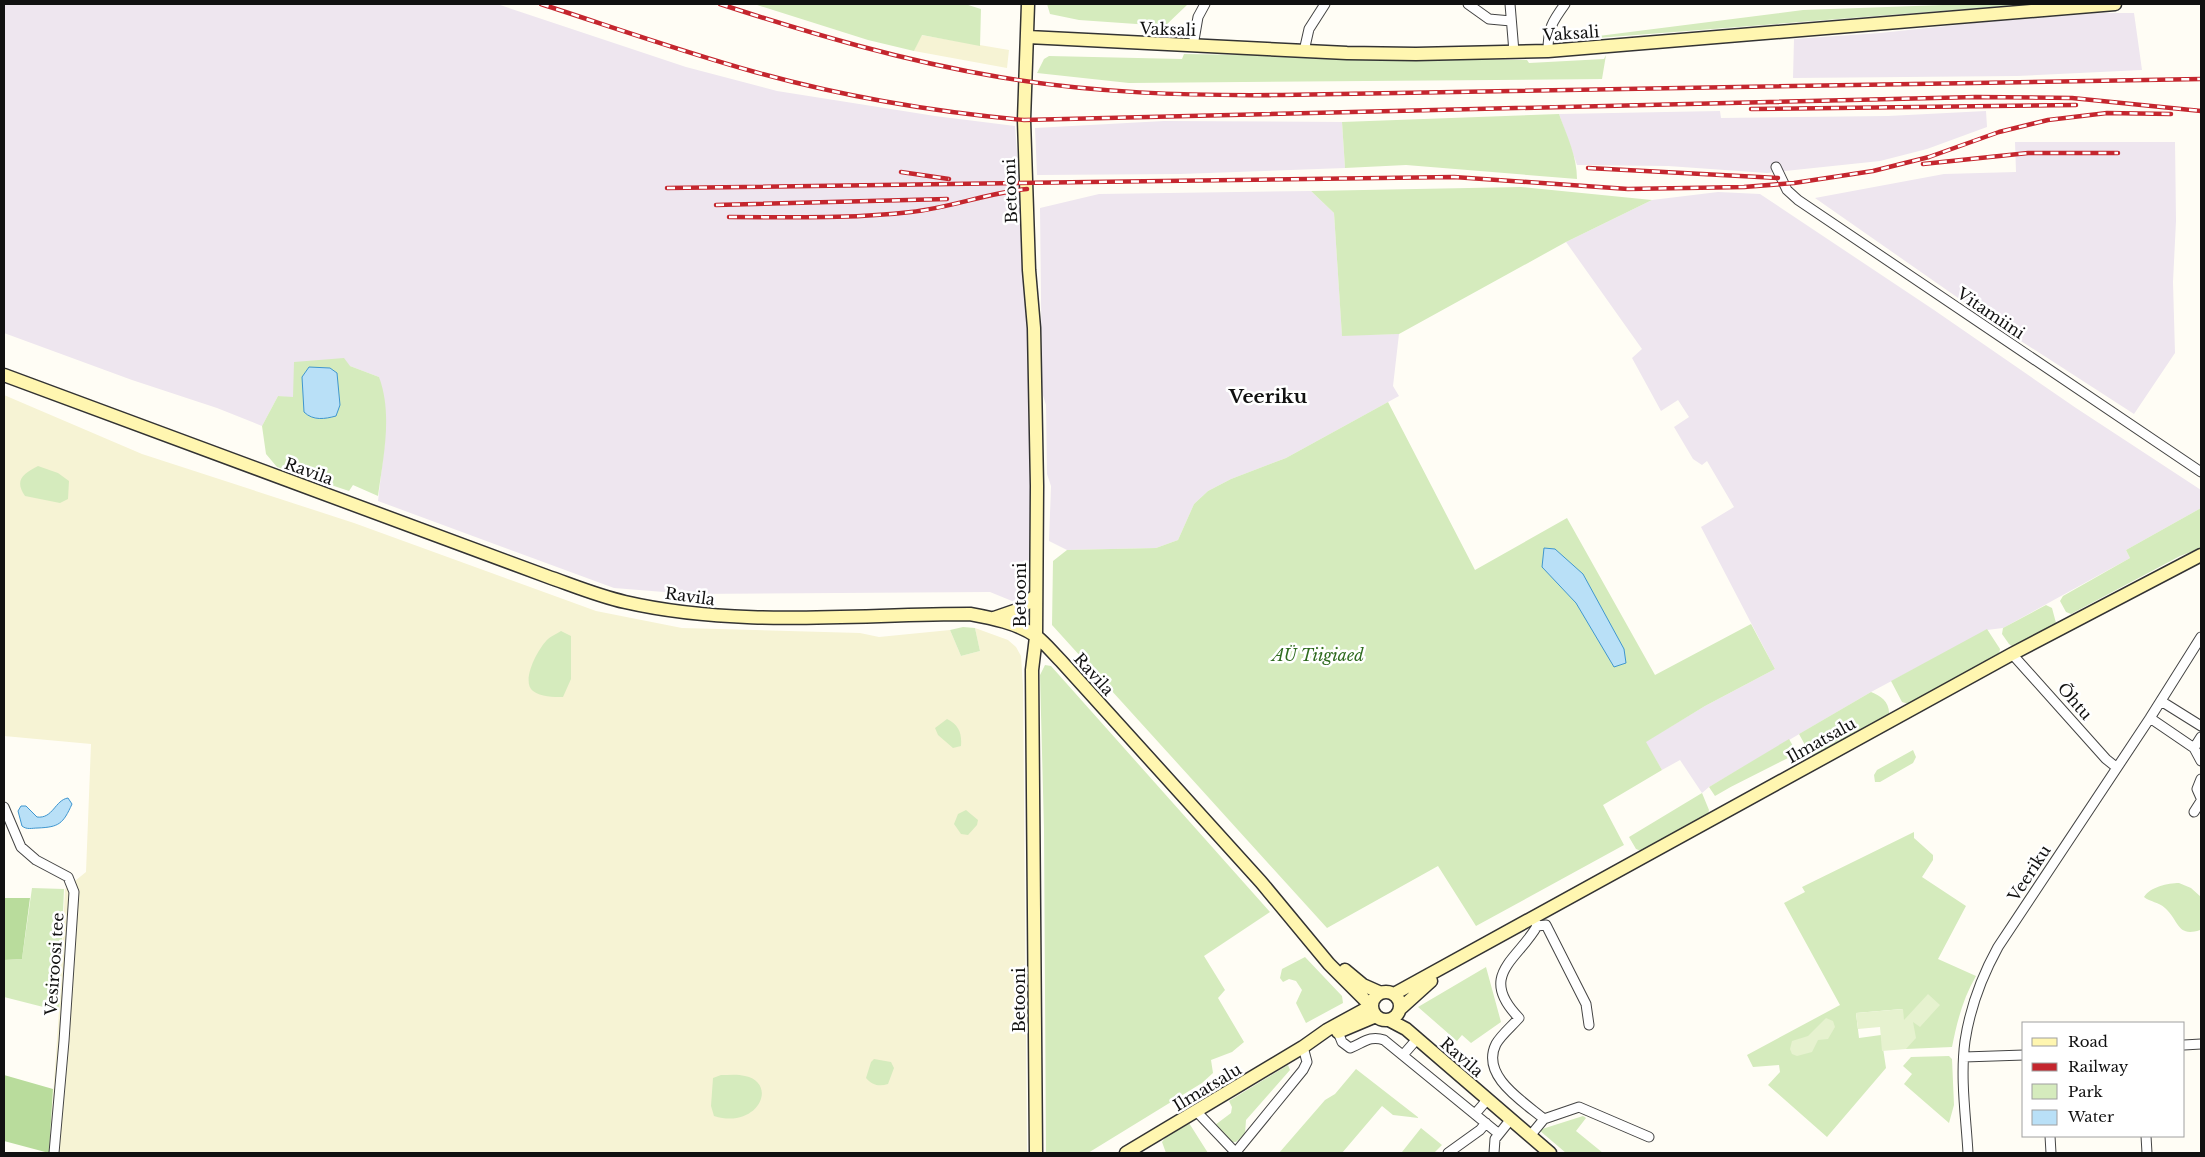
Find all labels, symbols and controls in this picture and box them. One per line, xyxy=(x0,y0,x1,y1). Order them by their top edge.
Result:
street label: Vaksali xyxy=(1138,18,1197,40)
street label: Vaksali xyxy=(1541,21,1600,45)
street label: Betooni xyxy=(999,158,1021,224)
street label: Vitamiini xyxy=(1953,283,2029,343)
district label: Veeriku xyxy=(1228,385,1308,408)
street label: Ravila xyxy=(282,453,336,489)
street label: Betooni xyxy=(1010,562,1030,627)
street label: Ravila xyxy=(664,583,716,609)
park label: AÜ Tiigiaed xyxy=(1270,645,1364,665)
street label: Ravila xyxy=(1070,649,1118,700)
street label: Õhtu xyxy=(2053,678,2097,724)
street label: Ilmatsalu xyxy=(1783,713,1859,767)
street label: Veeriku xyxy=(2003,841,2055,906)
street label: Vesiroosi tee xyxy=(40,912,68,1017)
street label: Betooni xyxy=(1009,967,1029,1032)
legend xyxy=(2022,1022,2185,1137)
text: Road xyxy=(2068,1032,2108,1051)
street label: Ravila xyxy=(1436,1033,1488,1081)
text: Railway xyxy=(2068,1057,2129,1076)
street label: Ilmatsalu xyxy=(1169,1059,1245,1115)
text: Park xyxy=(2068,1082,2104,1101)
text: Water xyxy=(2067,1107,2115,1126)

